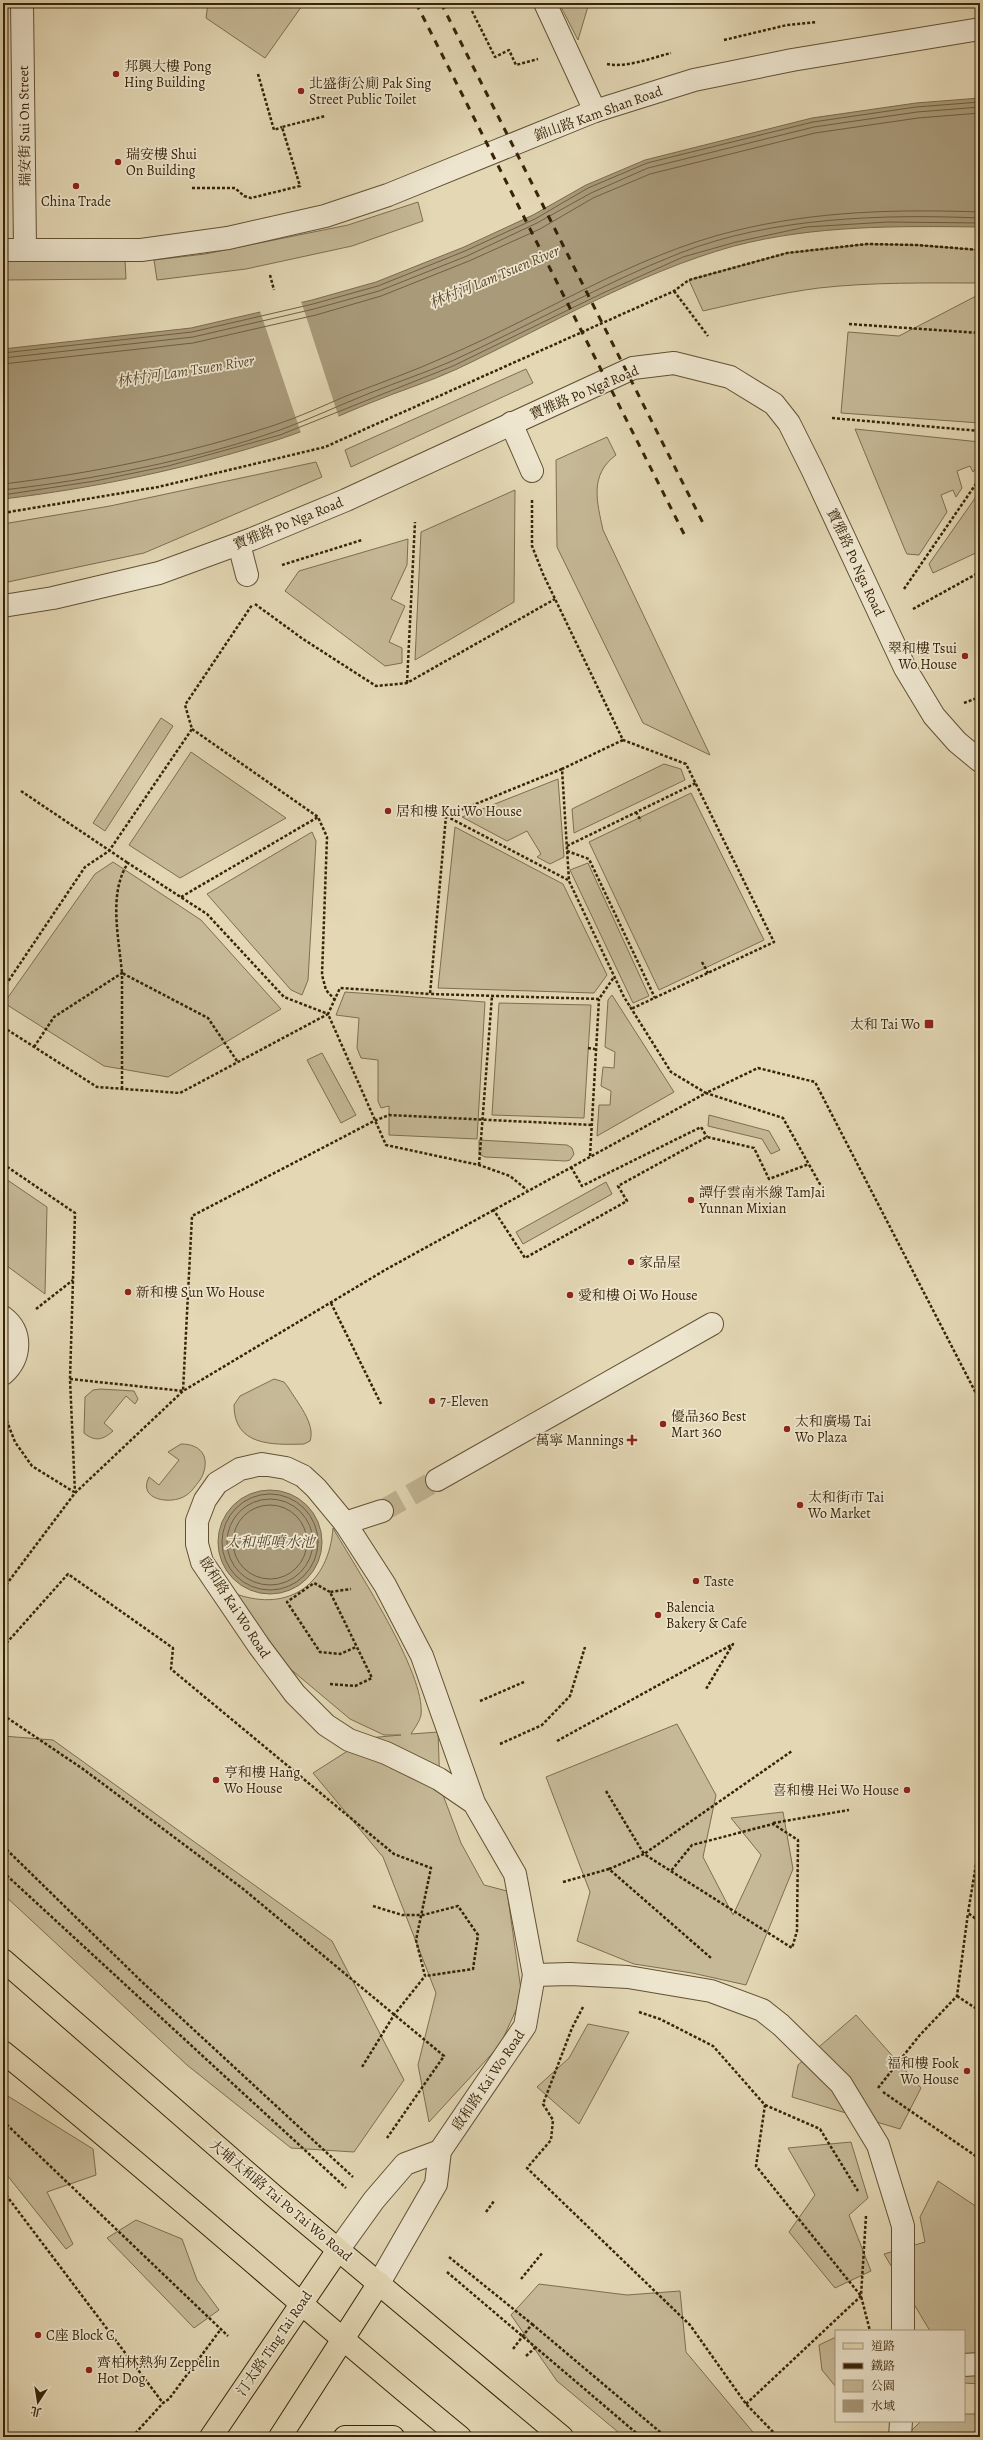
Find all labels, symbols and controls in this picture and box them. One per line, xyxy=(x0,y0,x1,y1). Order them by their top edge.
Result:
place label: 邦興大樓 Pong Hing Building xyxy=(124,57,212,92)
street label: 瑞安街 Sui On Street xyxy=(14,65,35,187)
marker: 邦興大樓 Pong Hing Building xyxy=(111,69,121,79)
place label: 北盛街公廁 Pak Sing Street Public Toilet xyxy=(309,74,431,109)
street label: 錦山路 Kam Shan Road xyxy=(531,81,665,146)
marker: 北盛街公廁 Pak Sing Street Public Toilet xyxy=(296,86,306,96)
place label: 瑞安樓 Shui On Building xyxy=(126,145,197,180)
marker: 瑞安樓 Shui On Building xyxy=(113,157,123,167)
marker: China Trade xyxy=(71,181,81,191)
place label: China Trade xyxy=(41,192,111,211)
water label: 林村河 Lam Tsuen River xyxy=(426,240,563,313)
water label: 林村河 Lam Tsuen River xyxy=(115,350,256,392)
street label: 寶雅路 Po Nga Road xyxy=(527,361,642,424)
street label: 寶雅路 Po Nga Road xyxy=(231,493,346,554)
street label: 寶雅路 Po Nga Road xyxy=(822,505,889,620)
place label: 翠和樓 Tsui Wo House xyxy=(888,639,957,674)
marker: 翠和樓 Tsui Wo House xyxy=(960,651,970,661)
place label: 居和樓 Kui Wo House xyxy=(396,802,522,821)
marker: 居和樓 Kui Wo House xyxy=(383,806,393,816)
place label: 太和 Tai Wo xyxy=(850,1015,920,1034)
marker: 太和 Tai Wo xyxy=(923,1018,935,1030)
place label: 譚仔雲南米線 TamJai Yunnan Mixian xyxy=(698,1183,825,1218)
marker: 譚仔雲南米線 TamJai Yunnan Mixian xyxy=(686,1195,696,1205)
place label: 家品屋 xyxy=(639,1253,681,1272)
marker: 家品屋 xyxy=(626,1257,636,1267)
place label: 新和樓 Sun Wo House xyxy=(136,1283,265,1302)
place label: 愛和樓 Oi Wo House xyxy=(578,1286,698,1305)
marker: 新和樓 Sun Wo House xyxy=(123,1287,133,1297)
marker: 愛和樓 Oi Wo House xyxy=(565,1290,575,1300)
place label: 7-Eleven xyxy=(440,1392,489,1411)
marker: 7-Eleven xyxy=(427,1396,437,1406)
place label: 優品360 Best Mart 360 xyxy=(671,1407,747,1442)
place label: 太和廣場 Tai Wo Plaza xyxy=(794,1412,871,1447)
marker: 優品360 Best Mart 360 xyxy=(658,1419,668,1429)
marker: 太和廣場 Tai Wo Plaza xyxy=(782,1424,792,1434)
place label: 萬寧 Mannings xyxy=(535,1431,624,1450)
marker: 萬寧 Mannings xyxy=(627,1435,637,1445)
place label: 太和街市 Tai Wo Market xyxy=(807,1488,884,1523)
marker: 太和街市 Tai Wo Market xyxy=(795,1500,805,1510)
water label: 太和邨噴水池 xyxy=(225,1532,317,1552)
street label: 啟和路 Kai Wo Road xyxy=(195,1553,275,1662)
place label: Taste xyxy=(704,1572,734,1591)
marker: Taste xyxy=(691,1576,701,1586)
place label: Balencia Bakery & Cafe xyxy=(666,1598,747,1633)
marker: Balencia Bakery & Cafe xyxy=(653,1610,663,1620)
place label: 亨和樓 Hang Wo House xyxy=(223,1763,300,1798)
marker: 亨和樓 Hang Wo House xyxy=(211,1775,221,1785)
place label: 喜和樓 Hei Wo House xyxy=(772,1781,899,1800)
marker: 喜和樓 Hei Wo House xyxy=(902,1785,912,1795)
street label: 啟和路 Kai Wo Road xyxy=(448,2026,529,2134)
place label: 福和樓 Fook Wo House xyxy=(887,2054,959,2089)
marker: 福和樓 Fook Wo House xyxy=(962,2066,972,2076)
street label: 大埔太和路 Tai Po Tai Wo Road xyxy=(205,2135,356,2266)
street label: 汀太路 Ting Tai Road xyxy=(232,2287,317,2399)
place label: C座 Block C xyxy=(46,2326,115,2345)
marker: C座 Block C xyxy=(33,2330,43,2340)
legend xyxy=(835,2330,965,2422)
text: 道路 xyxy=(871,2338,895,2354)
place label: 齊柏林熱狗 Zeppelin Hot Dog xyxy=(97,2353,220,2388)
text: 鐵路 xyxy=(871,2358,895,2374)
marker: 齊柏林熱狗 Zeppelin Hot Dog xyxy=(84,2365,94,2375)
text: 公園 xyxy=(871,2378,895,2394)
north arrow xyxy=(18,2382,58,2422)
text: 水域 xyxy=(871,2398,895,2414)
text: 北 xyxy=(29,2403,43,2420)

